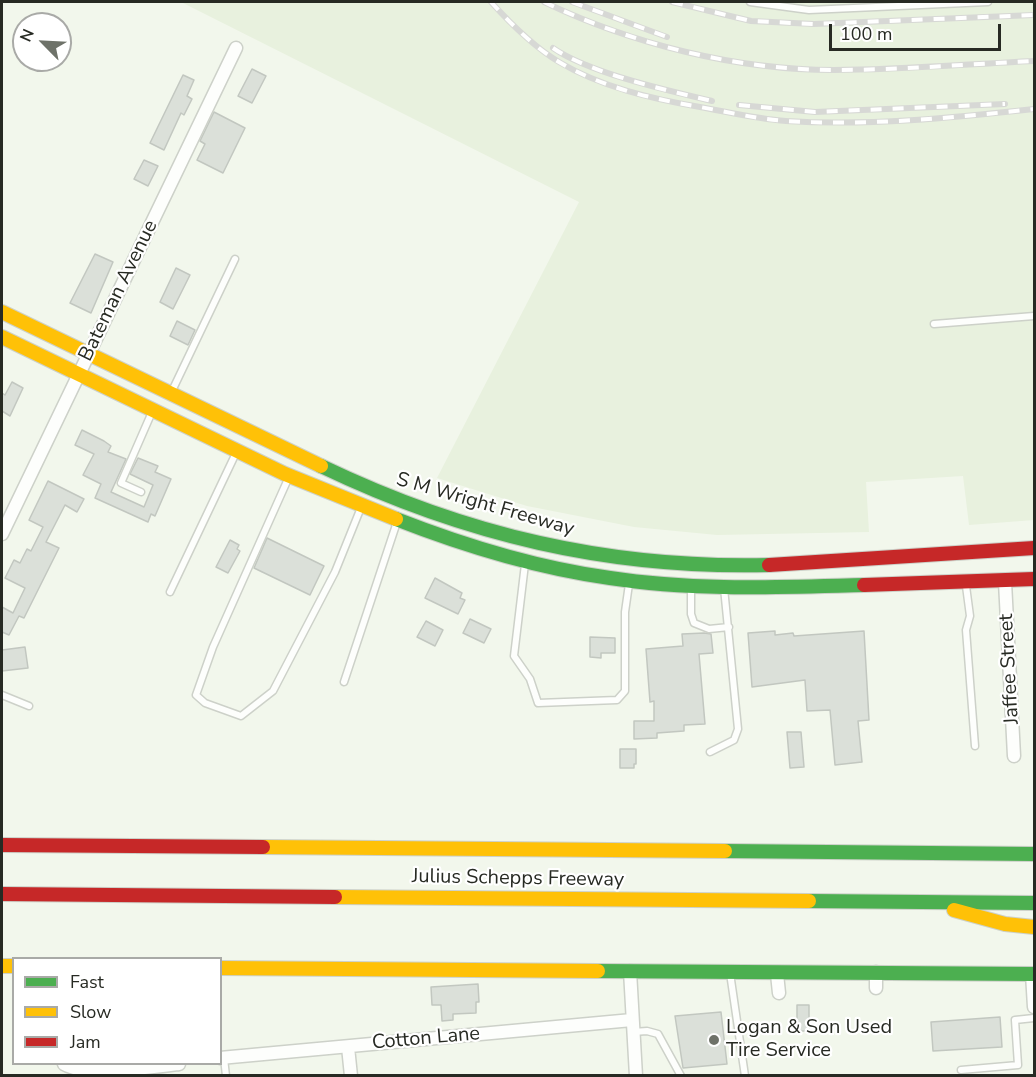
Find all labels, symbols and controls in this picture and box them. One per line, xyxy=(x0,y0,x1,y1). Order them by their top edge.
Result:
north arrow xyxy=(12,12,72,72)
scale bar xyxy=(832,12,1004,50)
text: 100 m xyxy=(840,22,892,46)
text: N xyxy=(15,26,40,45)
street label: Bateman Avenue xyxy=(74,217,164,365)
street label: S M Wright Freeway xyxy=(393,468,577,542)
street label: Jaffee Street xyxy=(995,613,1025,725)
street label: Julius Schepps Freeway xyxy=(412,865,624,893)
legend xyxy=(12,957,222,1065)
text: Fast xyxy=(70,970,104,994)
text: Slow xyxy=(70,1000,111,1024)
place label: Logan & Son Used Tire Service xyxy=(726,1016,892,1063)
street label: Cotton Lane xyxy=(371,1022,481,1056)
text: Jam xyxy=(70,1030,101,1054)
marker: Logan & Son Used Tire Service xyxy=(707,1033,721,1047)

